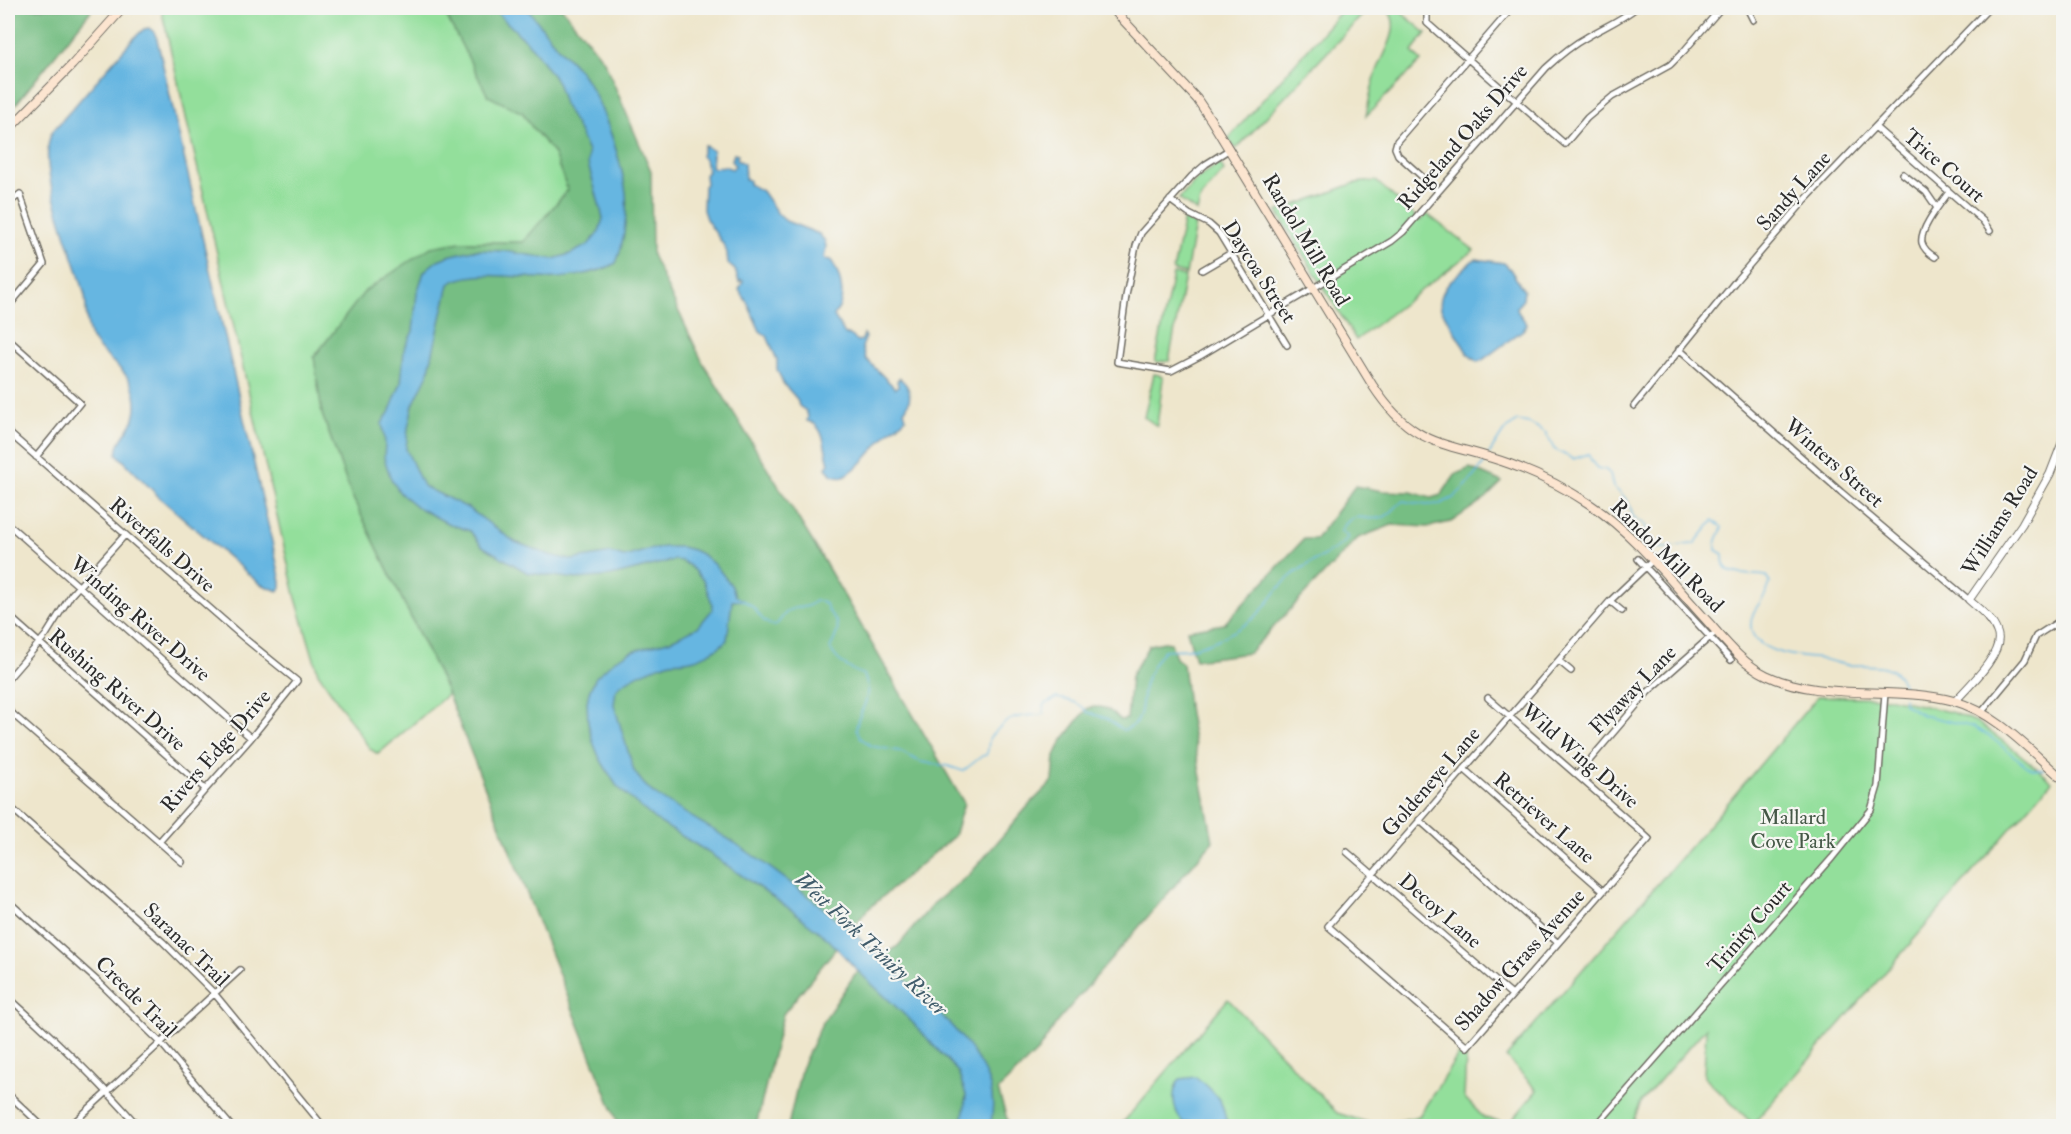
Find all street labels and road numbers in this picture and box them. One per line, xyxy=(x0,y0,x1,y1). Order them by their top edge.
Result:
street label: Ridgeland Oaks Drive xyxy=(1392,58,1534,216)
street label: Trice Court xyxy=(1898,123,1990,209)
street label: Sandy Lane xyxy=(1751,145,1837,237)
street label: Randol Mill Road xyxy=(1256,169,1356,312)
street label: Daycoa Street xyxy=(1216,216,1302,328)
street label: Winters Street xyxy=(1778,412,1890,514)
street label: Williams Road xyxy=(1955,461,2045,581)
street label: Riverfalls Drive xyxy=(103,492,221,599)
street label: Randol Mill Road xyxy=(1605,494,1730,619)
street label: Winding River Drive xyxy=(63,550,216,688)
street label: Rushing River Drive xyxy=(43,623,191,757)
street label: Flyaway Lane xyxy=(1584,639,1683,741)
street label: Rivers Edge Drive xyxy=(155,684,277,818)
street label: Wild Wing Drive xyxy=(1515,697,1645,815)
street label: Goldeneye Lane xyxy=(1376,721,1486,843)
street label: Retriever Lane xyxy=(1488,767,1601,870)
street label: Decoy Lane xyxy=(1393,868,1487,955)
street label: Trinity Court xyxy=(1702,875,1798,979)
street label: Shadow Grass Avenue xyxy=(1449,883,1591,1037)
street label: Saranac Trail xyxy=(137,897,235,993)
street label: Creede Trail xyxy=(89,950,183,1044)

